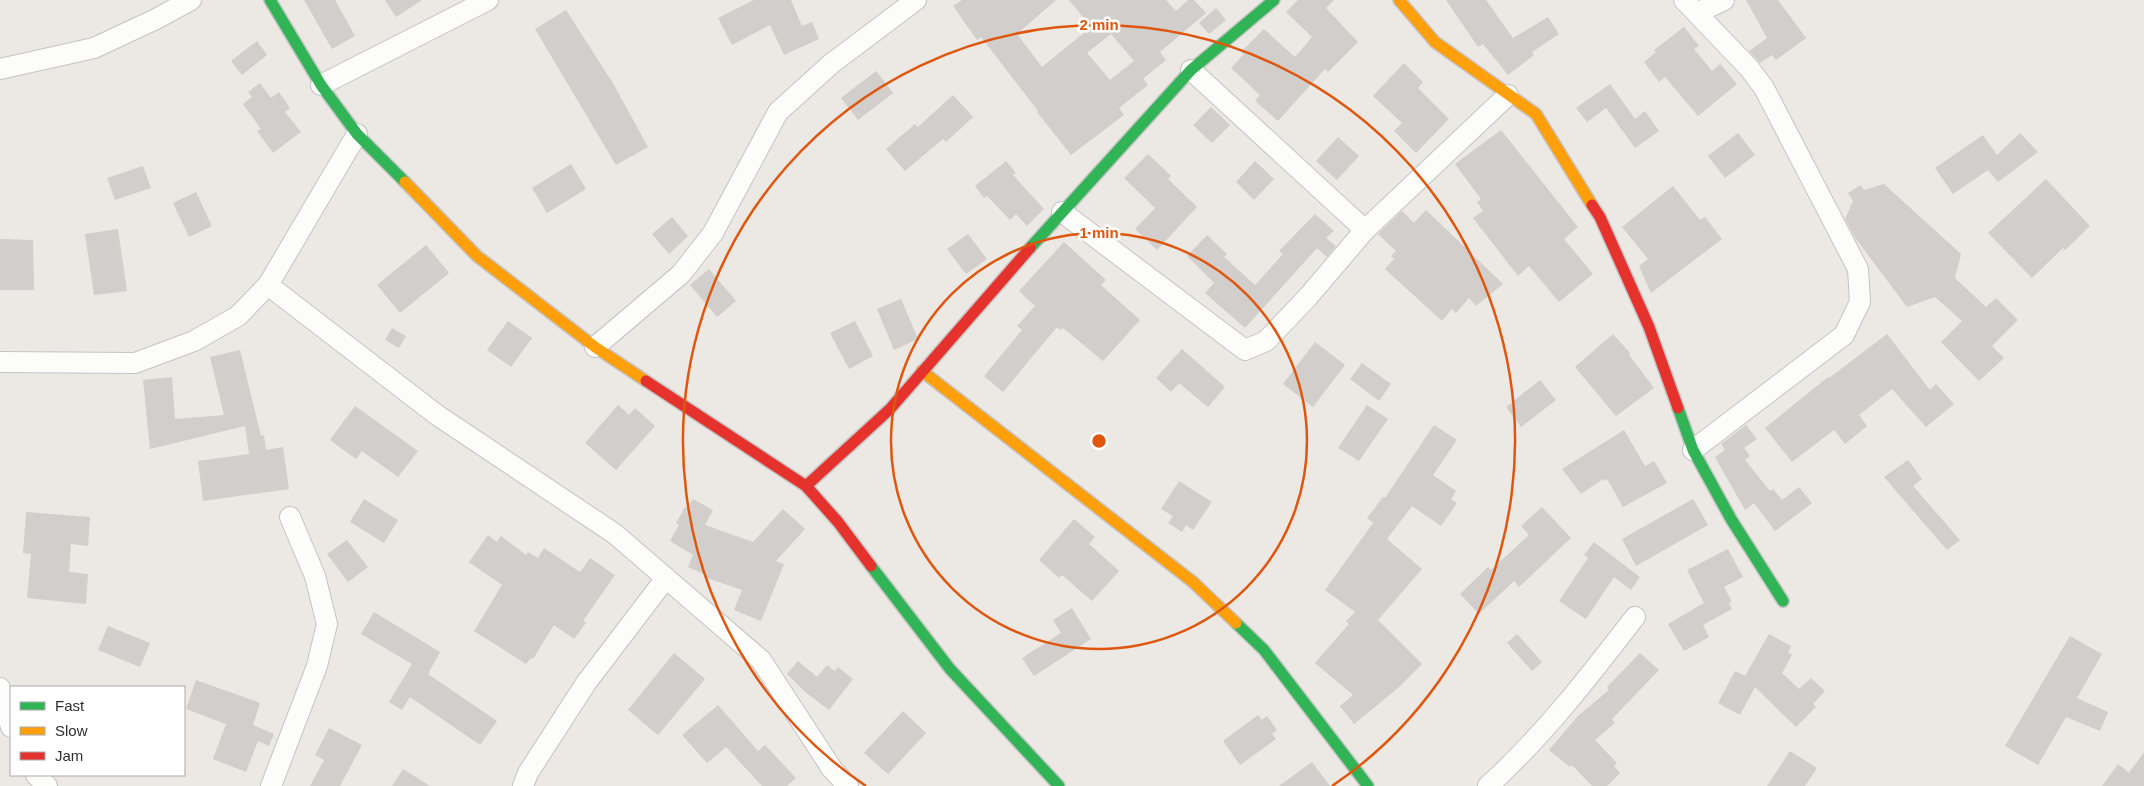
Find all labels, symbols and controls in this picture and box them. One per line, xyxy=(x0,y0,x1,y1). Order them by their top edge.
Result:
text: 2 min xyxy=(1079,16,1119,33)
text: 1 min xyxy=(1079,224,1119,241)
centre of rings xyxy=(1090,432,1108,450)
legend xyxy=(10,686,185,776)
text: Fast xyxy=(55,697,85,714)
text: Slow xyxy=(55,722,88,739)
text: Jam xyxy=(55,747,83,764)

